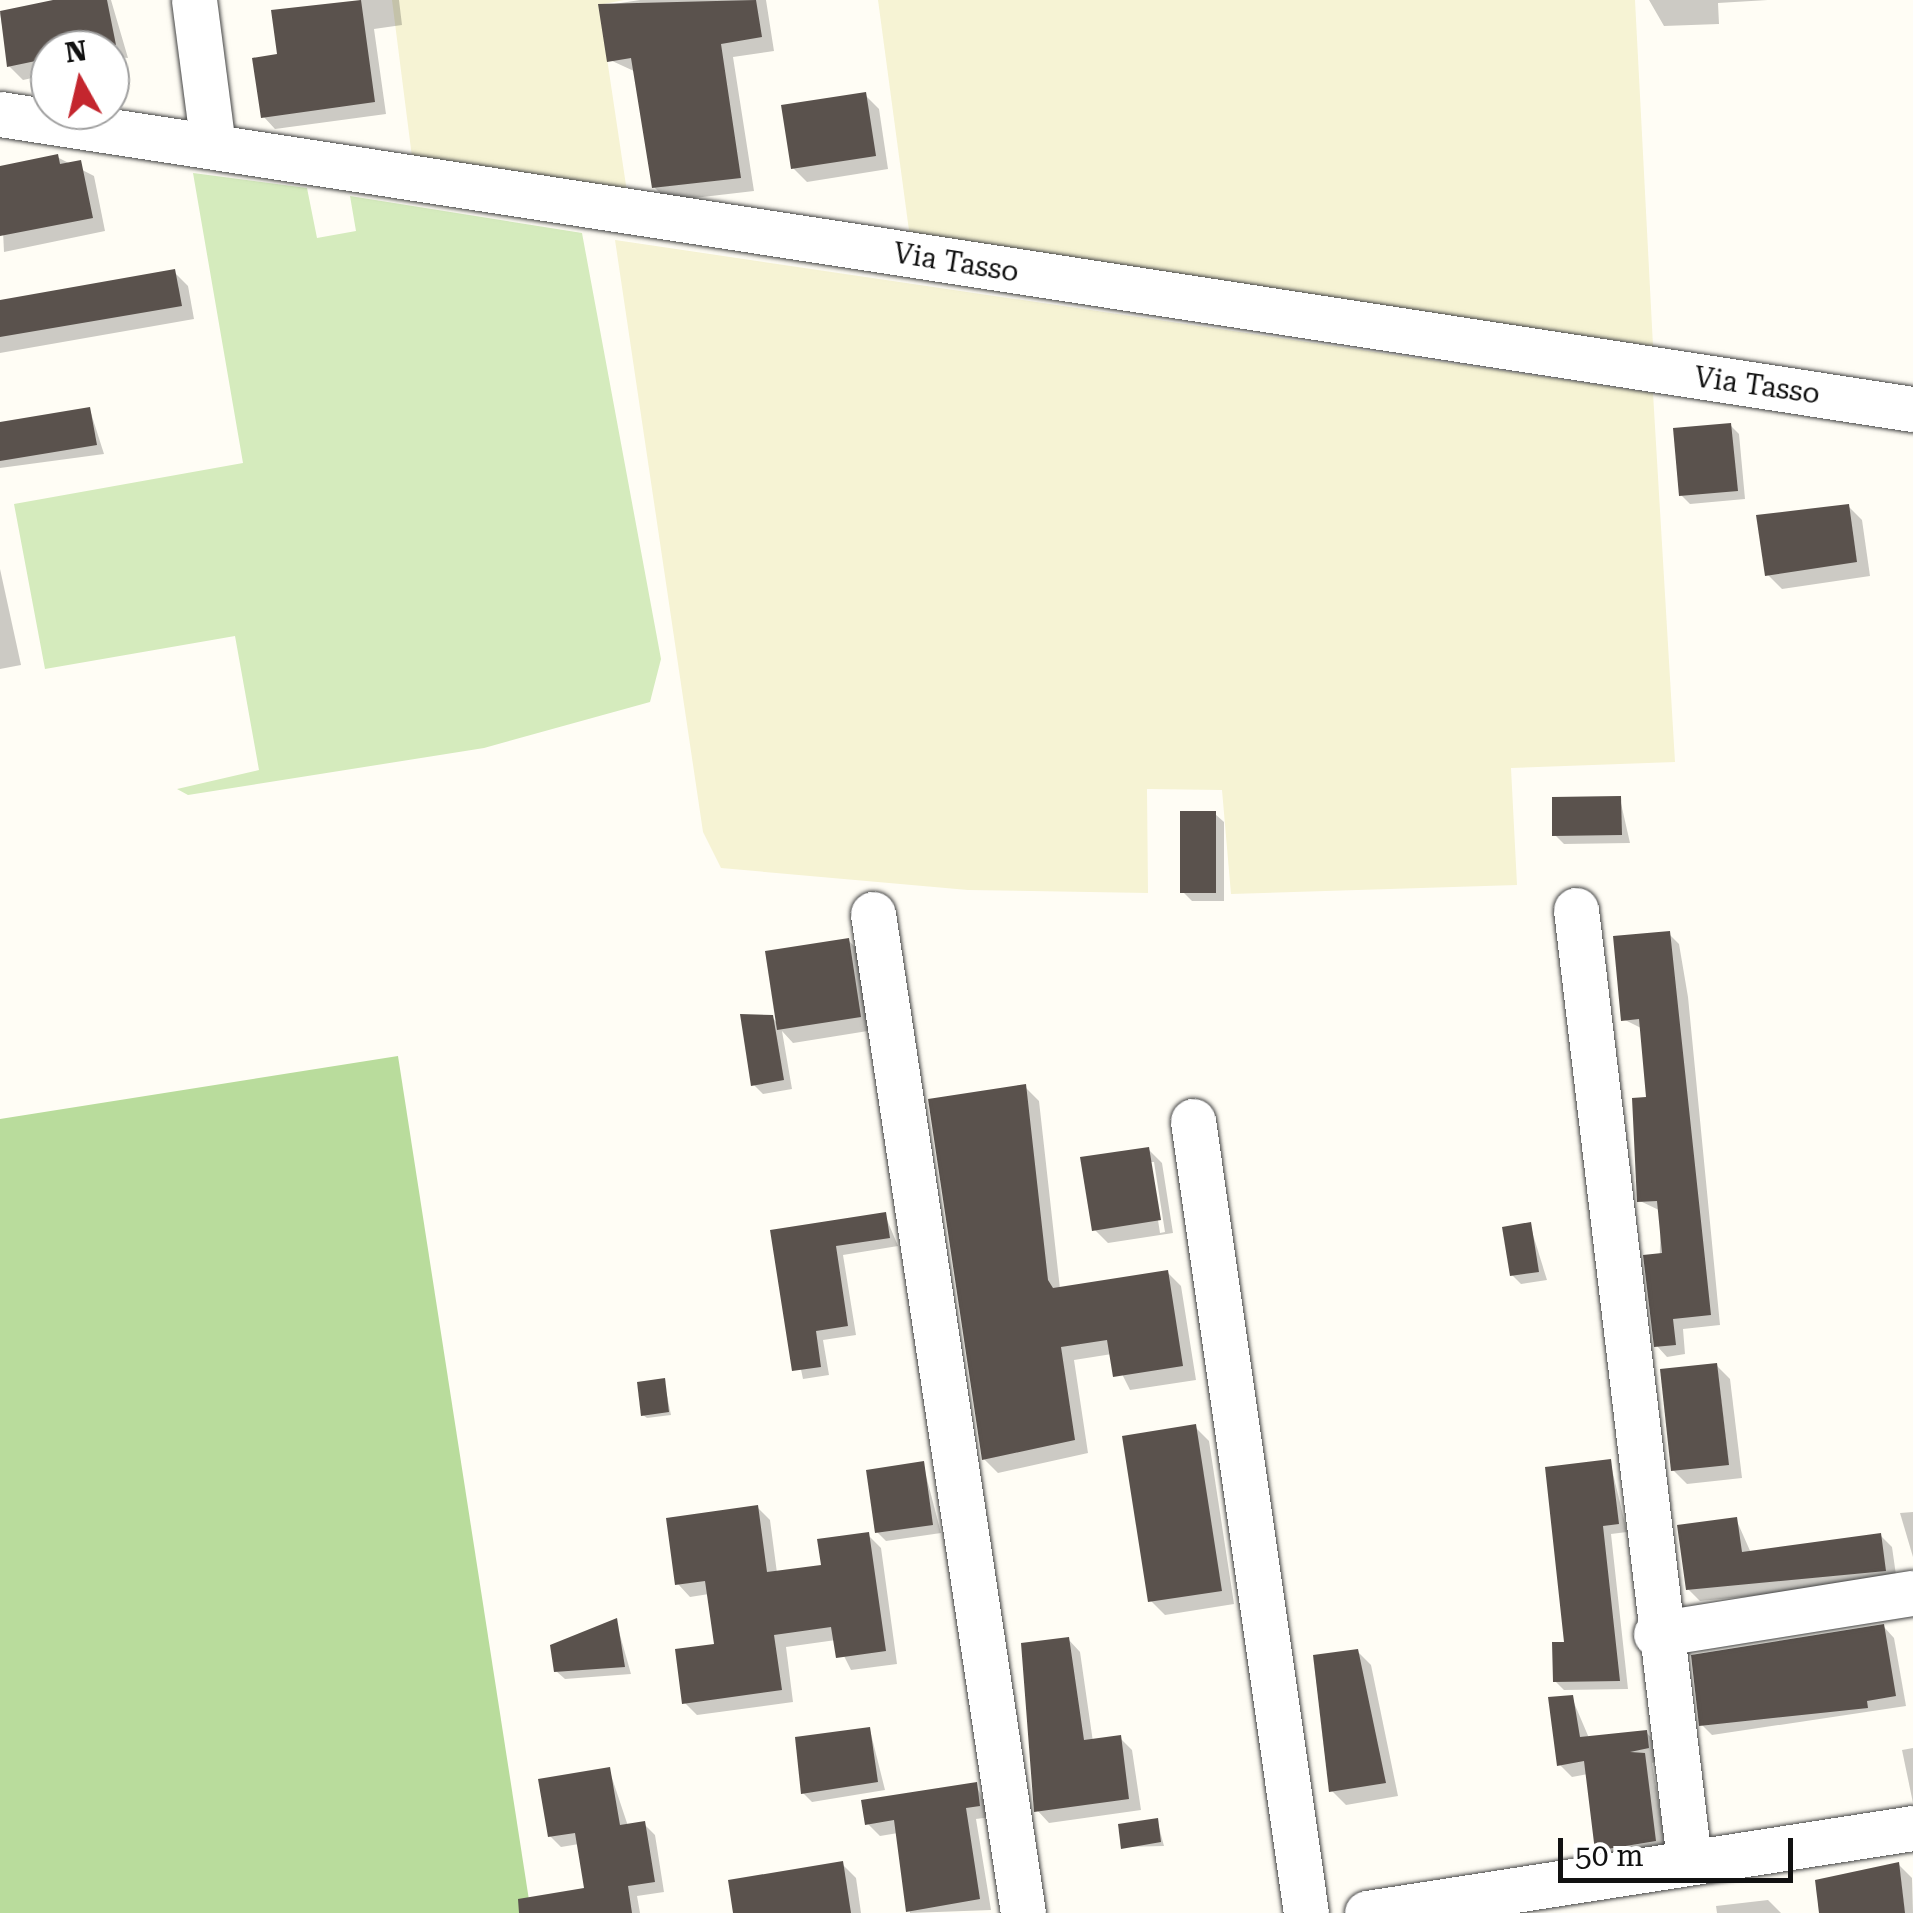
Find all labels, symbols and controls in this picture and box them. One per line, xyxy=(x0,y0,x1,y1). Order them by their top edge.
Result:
north arrow xyxy=(30,30,130,130)
text: N xyxy=(63,34,89,70)
street label: Via Tasso xyxy=(891,237,1021,289)
street label: Via Tasso xyxy=(1692,361,1822,411)
scale bar xyxy=(1563,1818,1798,1880)
text: 50 m xyxy=(1575,1838,1644,1873)

